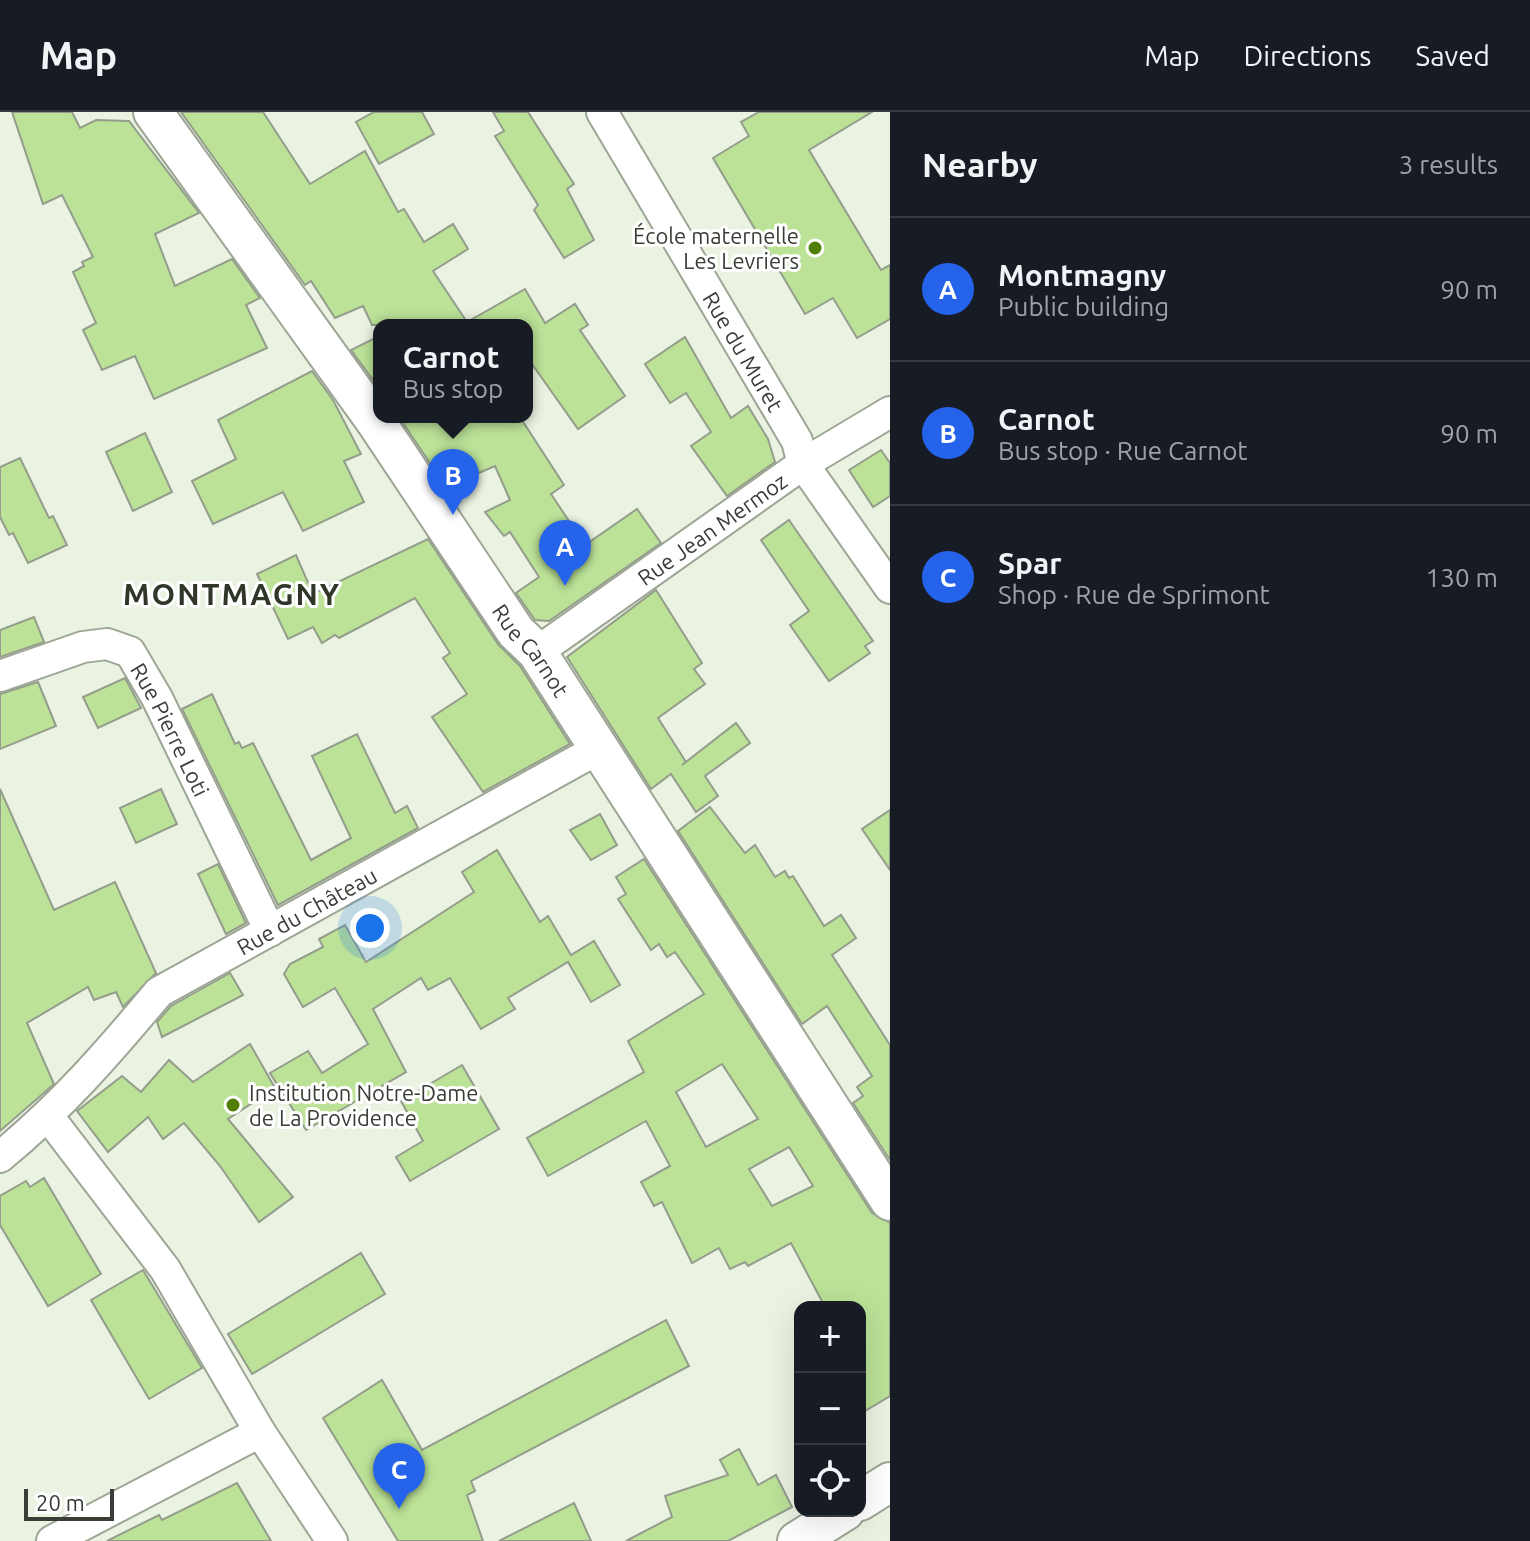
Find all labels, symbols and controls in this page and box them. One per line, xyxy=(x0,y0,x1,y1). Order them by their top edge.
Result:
text: Map xyxy=(40,34,117,76)
text: Map xyxy=(1144,40,1200,71)
text: Directions xyxy=(1244,40,1371,71)
text: Saved xyxy=(1415,40,1490,71)
text: Nearby xyxy=(922,145,1037,183)
text: 3 results xyxy=(1399,150,1498,179)
place label: École maternelle Les Levriers xyxy=(633,222,799,273)
marker: École maternelle Les Levriers xyxy=(806,239,824,257)
text: Montmagny xyxy=(998,258,1166,292)
text: A xyxy=(939,275,957,304)
text: 90 m xyxy=(1440,275,1498,304)
street label: Rue du Muret xyxy=(699,287,789,416)
text: Public building xyxy=(998,292,1169,321)
popup xyxy=(373,319,533,423)
text: Carnot xyxy=(403,340,499,374)
text: Bus stop xyxy=(403,374,503,403)
text: Carnot xyxy=(998,402,1095,436)
text: B xyxy=(939,419,957,448)
text: 90 m xyxy=(1440,419,1498,448)
text: Bus stop · Rue Carnot xyxy=(998,436,1248,465)
pin: B xyxy=(427,449,479,515)
street label: Rue Jean Mermoz xyxy=(632,467,791,590)
pin: A xyxy=(539,520,591,586)
text: Spar xyxy=(998,546,1062,580)
text: C xyxy=(940,563,956,592)
text: 130 m xyxy=(1426,563,1498,592)
district label: MONTMAGNY xyxy=(123,577,341,611)
text: Shop · Rue de Sprimont xyxy=(998,580,1270,609)
street label: Rue Carnot xyxy=(488,599,575,701)
street label: Rue Pierre Loti xyxy=(127,658,215,800)
street label: Rue du Château xyxy=(232,862,381,959)
your location xyxy=(350,908,390,948)
place label: Institution Notre-Dame de La Providence xyxy=(249,1080,478,1130)
marker: Institution Notre-Dame de La Providence xyxy=(224,1096,242,1114)
map controls xyxy=(794,1301,866,1517)
button: + xyxy=(794,1301,866,1373)
button: − xyxy=(794,1373,866,1445)
pin: C xyxy=(373,1443,425,1509)
button: locate xyxy=(794,1445,866,1517)
scale bar xyxy=(24,1485,114,1521)
text: 20 m xyxy=(36,1490,85,1515)

